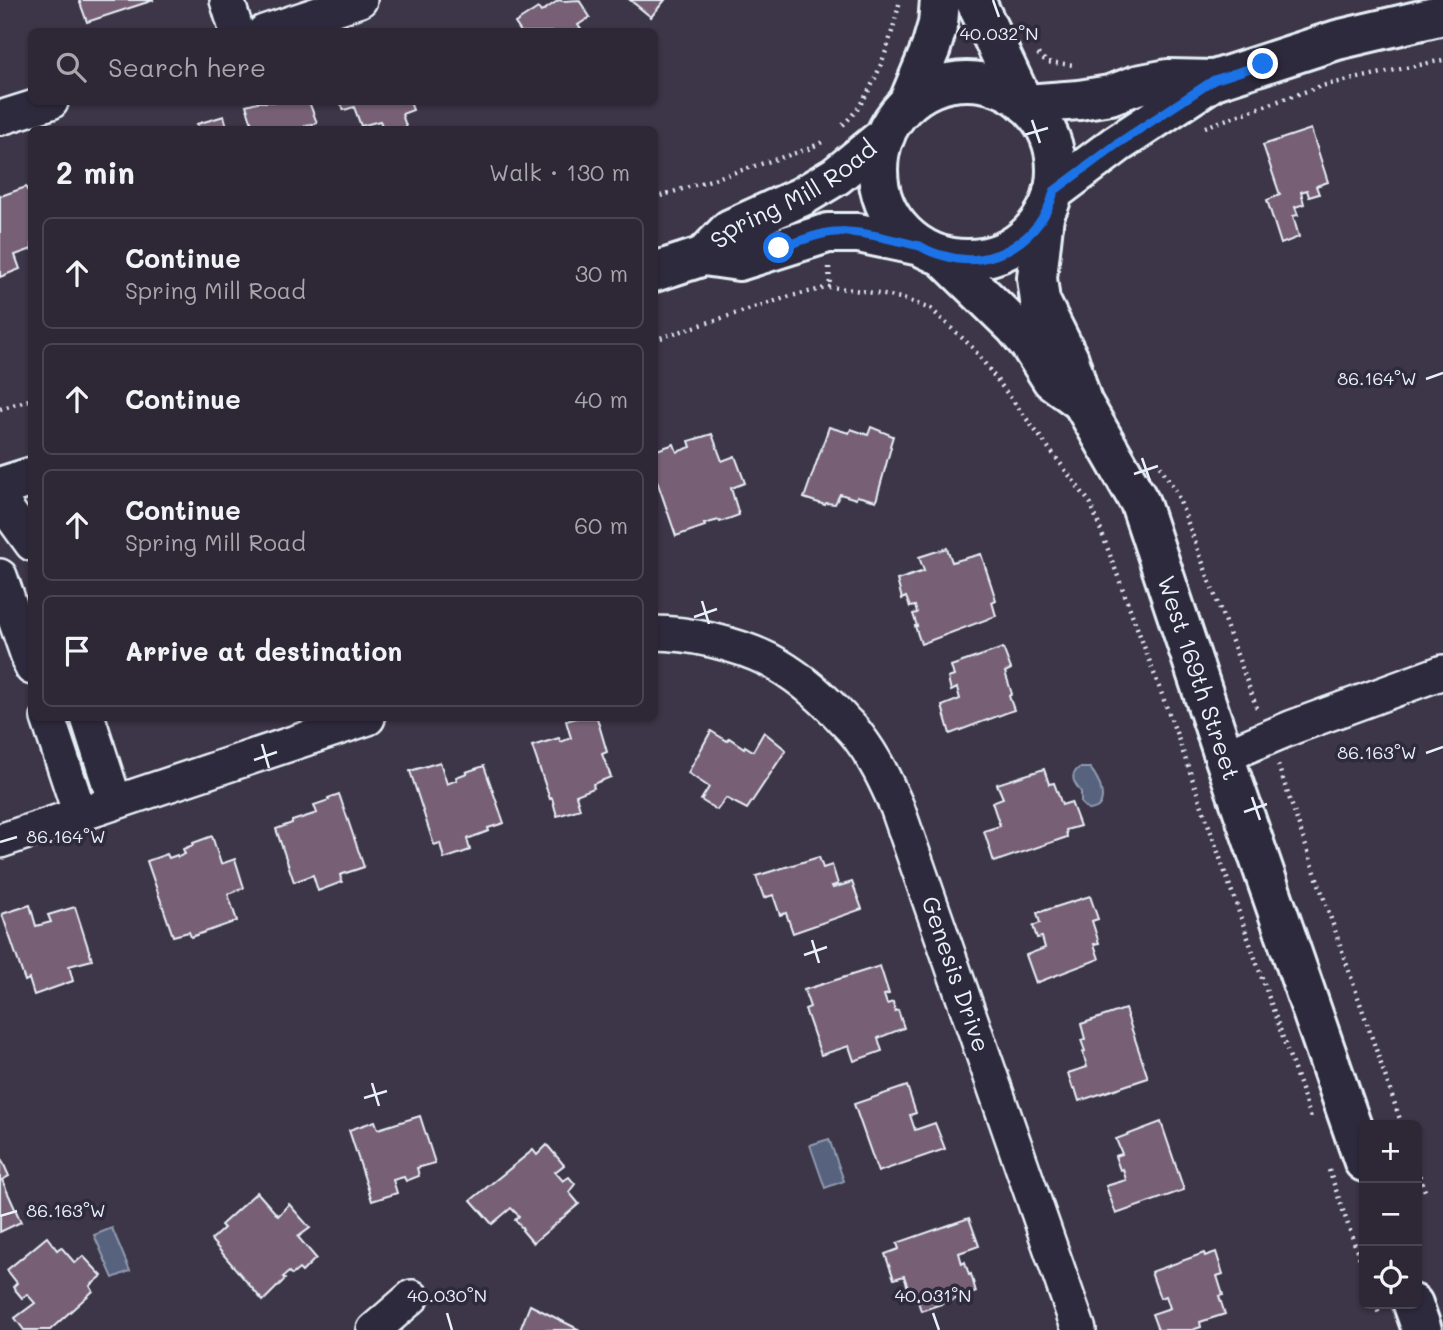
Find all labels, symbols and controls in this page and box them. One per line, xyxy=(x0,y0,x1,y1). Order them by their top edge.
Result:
text: 40.032°N xyxy=(960,21,1038,45)
search box xyxy=(28,28,658,105)
icon: search xyxy=(52,48,90,86)
route end xyxy=(1247,48,1278,79)
text: Search here xyxy=(108,50,266,84)
street label: Spring Mill Road xyxy=(703,132,882,254)
text: 2 min xyxy=(56,152,135,192)
text: Walk · 130 m xyxy=(489,157,630,187)
route start xyxy=(763,232,794,263)
text: Continue xyxy=(125,241,241,275)
icon: ahead xyxy=(58,254,96,292)
text: 30 m xyxy=(575,258,628,288)
text: Spring Mill Road xyxy=(125,275,306,305)
text: 86.164°W xyxy=(1337,366,1417,390)
icon: ahead xyxy=(58,380,96,418)
text: Continue xyxy=(125,382,241,416)
text: 40 m xyxy=(575,384,628,414)
text: Continue xyxy=(125,493,241,527)
icon: ahead xyxy=(58,506,96,544)
text: 60 m xyxy=(574,510,628,540)
text: Spring Mill Road xyxy=(125,527,306,557)
street label: West 169th Street xyxy=(1151,571,1248,784)
icon: arrive xyxy=(58,632,96,670)
text: Arrive at destination xyxy=(125,634,402,668)
text: 86.163°W xyxy=(1337,740,1417,764)
text: 86.164°W xyxy=(26,824,106,848)
street label: Genesis Drive xyxy=(915,892,998,1056)
map controls xyxy=(1359,1120,1422,1309)
button: + xyxy=(1359,1120,1422,1183)
button: − xyxy=(1359,1183,1422,1246)
text: 86.163°W xyxy=(26,1198,106,1222)
button: locate xyxy=(1359,1246,1422,1309)
text: 40.030°N xyxy=(407,1283,487,1307)
text: 40.031°N xyxy=(895,1283,971,1307)

